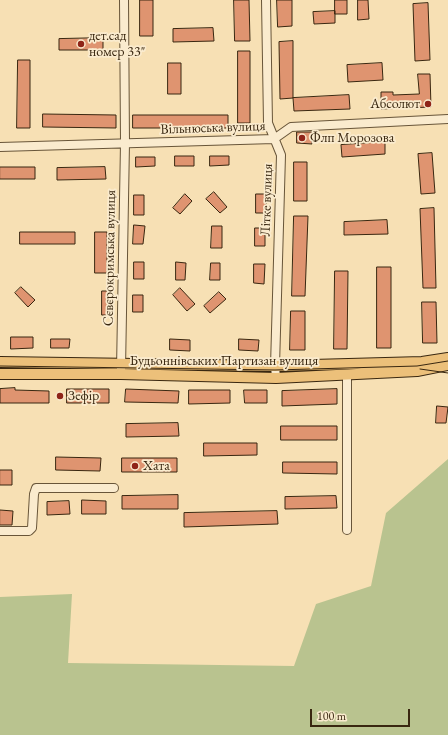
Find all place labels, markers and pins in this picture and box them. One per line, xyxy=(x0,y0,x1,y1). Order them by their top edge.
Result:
place label: дет.сад номер 33" xyxy=(89,28,145,60)
marker: дет.сад номер 33" xyxy=(76,39,86,49)
place label: Абсолют xyxy=(370,96,420,112)
marker: Абсолют xyxy=(423,99,433,109)
place label: Флп Морозова xyxy=(310,130,394,146)
marker: Флп Морозова xyxy=(297,133,307,143)
place label: Зефір xyxy=(68,388,99,404)
marker: Зефір xyxy=(55,391,65,401)
place label: Хата xyxy=(143,458,170,474)
marker: Хата xyxy=(130,461,140,471)

